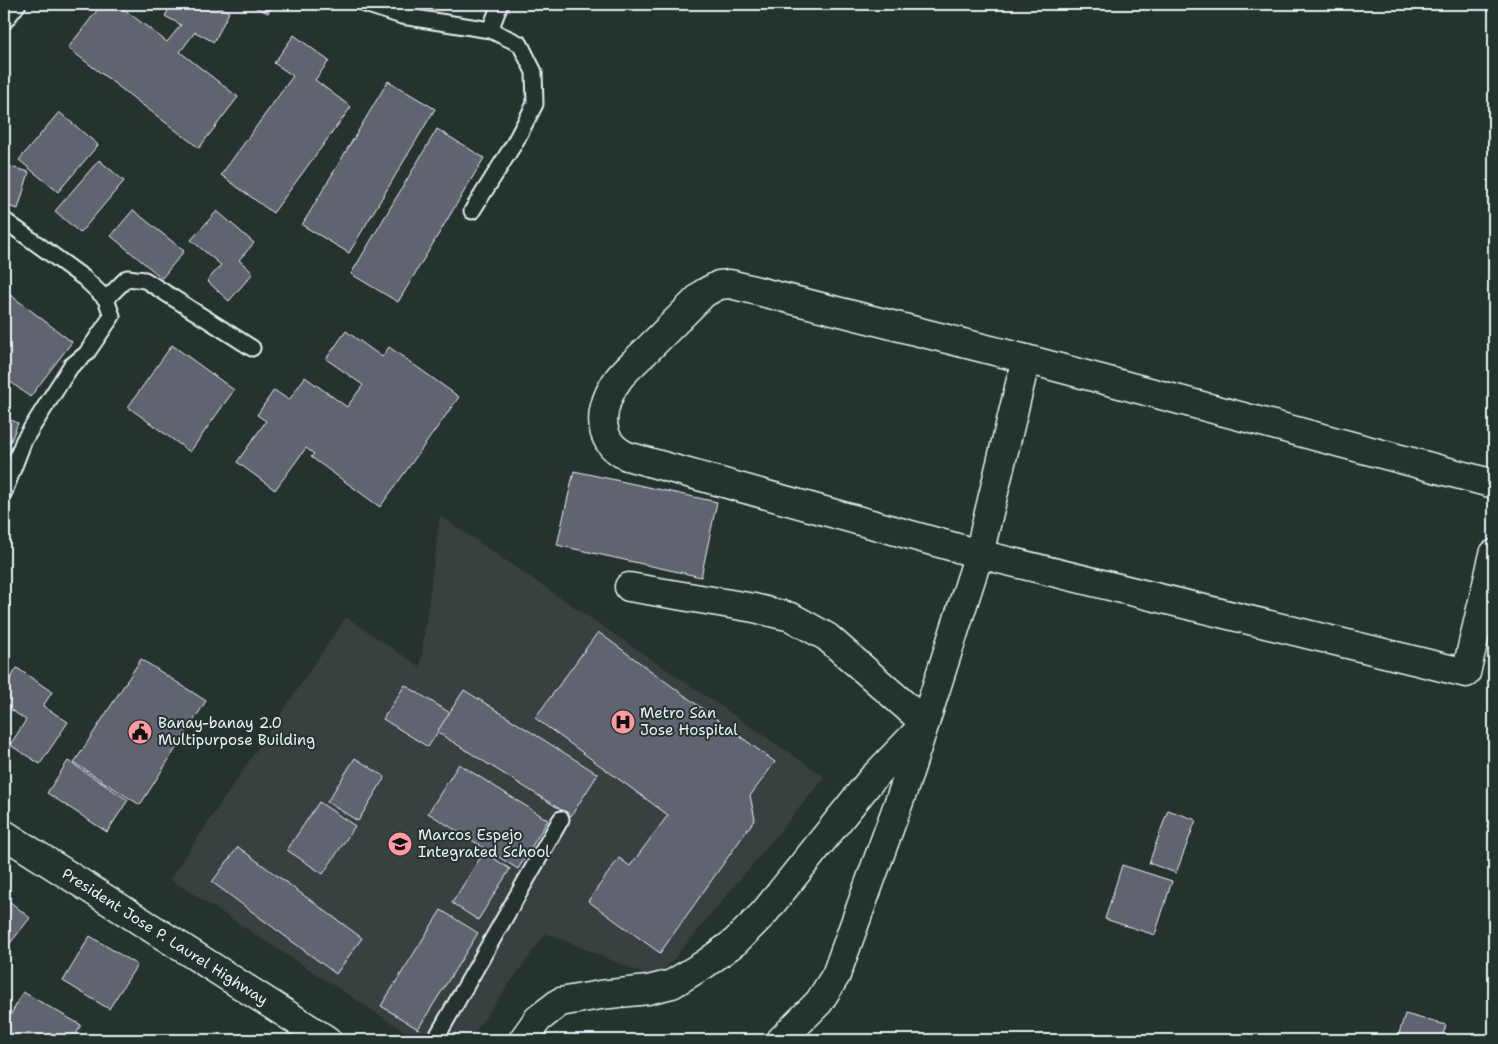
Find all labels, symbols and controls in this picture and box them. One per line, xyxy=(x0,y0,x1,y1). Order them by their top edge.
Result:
place label: Metro San Jose Hospital xyxy=(640,703,738,740)
hospital icon: Metro San Jose Hospital xyxy=(610,709,636,735)
place label: Banay-banay 2.0 Multipurpose Building xyxy=(158,713,315,750)
public building icon: Banay-banay 2.0 Multipurpose Building xyxy=(127,719,153,745)
place label: Marcos Espejo Integrated School xyxy=(418,825,550,862)
school or university icon: Marcos Espejo Integrated School xyxy=(387,831,413,857)
street label: President Jose P. Laurel Highway xyxy=(58,864,272,1010)

